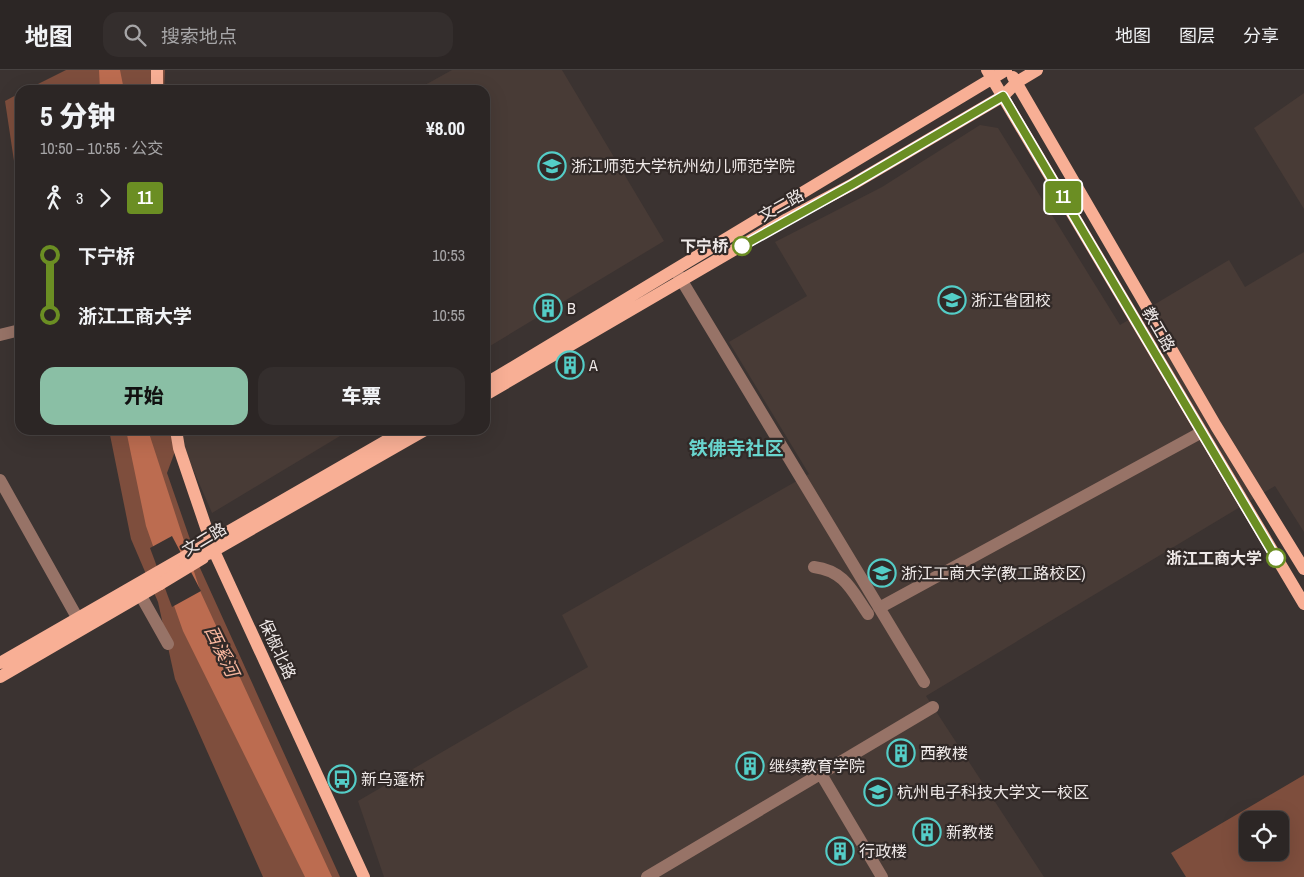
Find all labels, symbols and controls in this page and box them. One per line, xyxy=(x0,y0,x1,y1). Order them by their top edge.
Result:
search box xyxy=(103,12,453,57)
text: 地图 xyxy=(25,20,73,52)
icon: search xyxy=(121,21,149,49)
text: 搜索地点 xyxy=(161,23,237,49)
text: 地图 xyxy=(1115,23,1151,48)
text: 图层 xyxy=(1179,23,1215,48)
text: 分享 xyxy=(1243,23,1279,48)
text: 5 分钟 xyxy=(40,97,115,135)
text: ¥8.00 xyxy=(426,115,465,141)
text: 10:50 – 10:55 · 公交 xyxy=(40,137,163,159)
school or university icon: 浙江师范大学杭州幼儿师范学院 xyxy=(537,151,567,181)
place label: 浙江师范大学杭州幼儿师范学院 xyxy=(571,155,795,177)
line badge: 11 xyxy=(1040,181,1086,213)
icon: walk xyxy=(40,184,68,212)
icon: forward xyxy=(91,184,119,212)
street label: 文二路 xyxy=(755,184,807,226)
text: 11 xyxy=(1055,184,1071,209)
text: 11 xyxy=(137,185,153,210)
text: 3 xyxy=(76,187,83,209)
place label: 下宁桥 xyxy=(680,235,729,257)
marker: 下宁桥 xyxy=(732,236,752,256)
text: 下宁桥 xyxy=(78,243,135,269)
text: 10:53 xyxy=(432,244,465,266)
school or university icon: 浙江省团校 xyxy=(937,285,967,315)
place label: 浙江省团校 xyxy=(971,289,1051,311)
building icon: B xyxy=(533,293,563,323)
place label: B xyxy=(567,297,576,319)
text: 浙江工商大学 xyxy=(78,303,192,329)
street label: 教工路 xyxy=(1137,303,1181,355)
text: 10:55 xyxy=(432,304,465,326)
building icon: A xyxy=(555,350,585,380)
place label: A xyxy=(588,354,598,376)
button: 开始 xyxy=(40,367,248,425)
button: 车票 xyxy=(258,367,465,425)
district label: 铁佛寺社区 xyxy=(688,435,784,461)
street label: 文二路 xyxy=(178,517,230,561)
place label: 浙江工商大学 xyxy=(1166,547,1262,569)
marker: 浙江工商大学 xyxy=(1266,548,1286,568)
school or university icon: 浙江工商大学(教工路校区) xyxy=(867,558,897,588)
place label: 浙江工商大学(教工路校区) xyxy=(901,562,1086,584)
street label: 保俶北路 xyxy=(255,615,301,683)
water label: 西溪河 xyxy=(199,621,246,683)
building icon: 西教楼 xyxy=(886,738,916,768)
place label: 西教楼 xyxy=(920,742,968,764)
building icon: 继续教育学院 xyxy=(735,751,765,781)
place label: 继续教育学院 xyxy=(769,755,865,777)
bus stop icon: 新乌蓬桥 xyxy=(327,764,357,794)
place label: 新乌蓬桥 xyxy=(361,768,425,790)
school or university icon: 杭州电子科技大学文一校区 xyxy=(863,777,893,807)
place label: 杭州电子科技大学文一校区 xyxy=(897,781,1089,803)
map controls xyxy=(1239,811,1289,861)
button: locate xyxy=(1239,811,1289,861)
building icon: 新教楼 xyxy=(912,817,942,847)
place label: 新教楼 xyxy=(946,821,994,843)
building icon: 行政楼 xyxy=(825,836,855,866)
place label: 行政楼 xyxy=(859,840,907,862)

